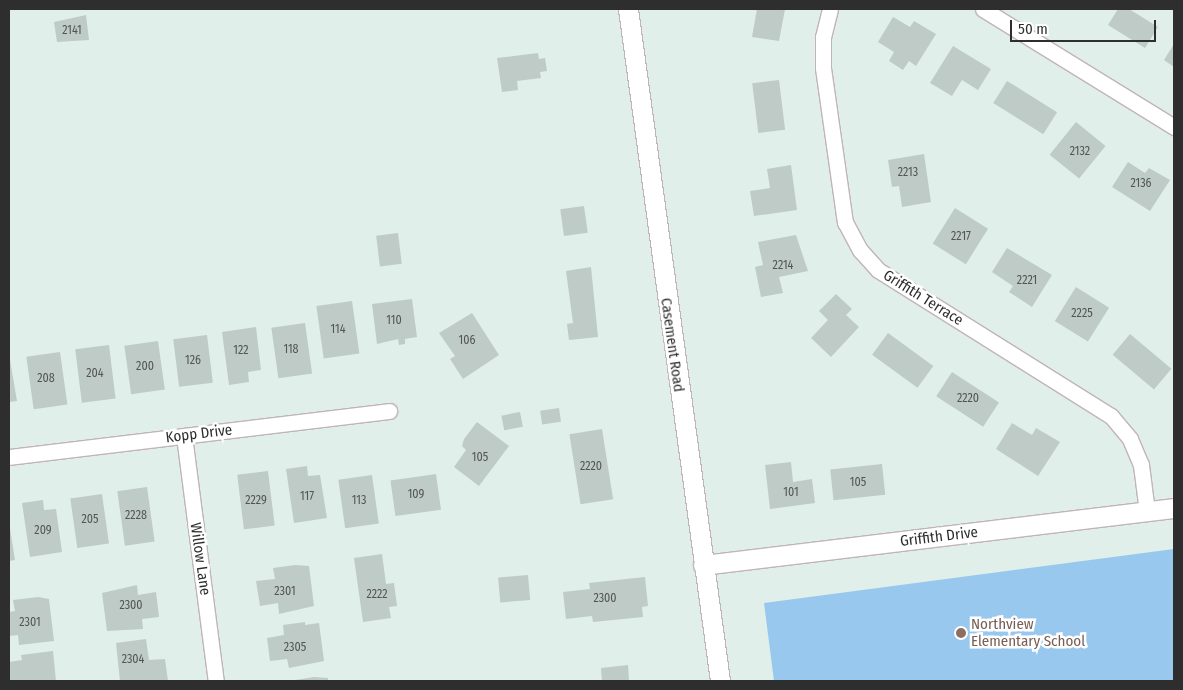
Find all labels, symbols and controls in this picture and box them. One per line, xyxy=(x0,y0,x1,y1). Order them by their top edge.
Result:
scale bar xyxy=(1013,10,1159,42)
text: 50 m xyxy=(1018,20,1048,38)
house number: 2141 xyxy=(62,24,82,38)
house number: 2132 xyxy=(1070,145,1090,159)
house number: 2213 xyxy=(898,166,918,180)
house number: 2136 xyxy=(1130,177,1152,191)
house number: 2217 xyxy=(951,230,971,244)
house number: 2214 xyxy=(773,259,793,273)
street label: Griffith Terrace xyxy=(880,266,966,330)
house number: 2221 xyxy=(1017,274,1037,288)
street label: Casement Road xyxy=(656,297,688,393)
house number: 2225 xyxy=(1071,307,1093,321)
house number: 110 xyxy=(386,314,402,328)
house number: 114 xyxy=(331,323,345,337)
house number: 106 xyxy=(459,334,475,348)
house number: 118 xyxy=(283,343,299,357)
house number: 122 xyxy=(233,344,249,358)
house number: 126 xyxy=(185,354,201,368)
house number: 200 xyxy=(136,360,154,374)
house number: 204 xyxy=(86,367,104,381)
house number: 208 xyxy=(37,372,55,386)
house number: 2220 xyxy=(957,392,979,406)
street label: Kopp Drive xyxy=(165,421,233,447)
house number: 105 xyxy=(472,451,488,465)
house number: 2220 xyxy=(580,460,602,474)
house number: 105 xyxy=(850,476,866,490)
house number: 101 xyxy=(783,486,799,500)
house number: 109 xyxy=(408,488,424,502)
house number: 117 xyxy=(300,490,314,504)
house number: 2229 xyxy=(245,494,267,508)
house number: 113 xyxy=(352,494,366,508)
house number: 2228 xyxy=(125,509,147,523)
house number: 205 xyxy=(81,513,99,527)
street label: Willow Lane xyxy=(186,521,214,597)
street label: Griffith Drive xyxy=(899,523,979,551)
house number: 209 xyxy=(34,524,52,538)
house number: 2301 xyxy=(274,585,296,599)
house number: 2222 xyxy=(366,588,388,602)
house number: 2300 xyxy=(593,592,617,606)
house number: 2300 xyxy=(119,599,143,613)
place label: Northview Elementary School xyxy=(971,615,1085,650)
house number: 2301 xyxy=(19,616,41,630)
marker: Northview Elementary School xyxy=(955,627,967,639)
house number: 2305 xyxy=(284,641,306,655)
house number: 2304 xyxy=(122,653,144,667)

